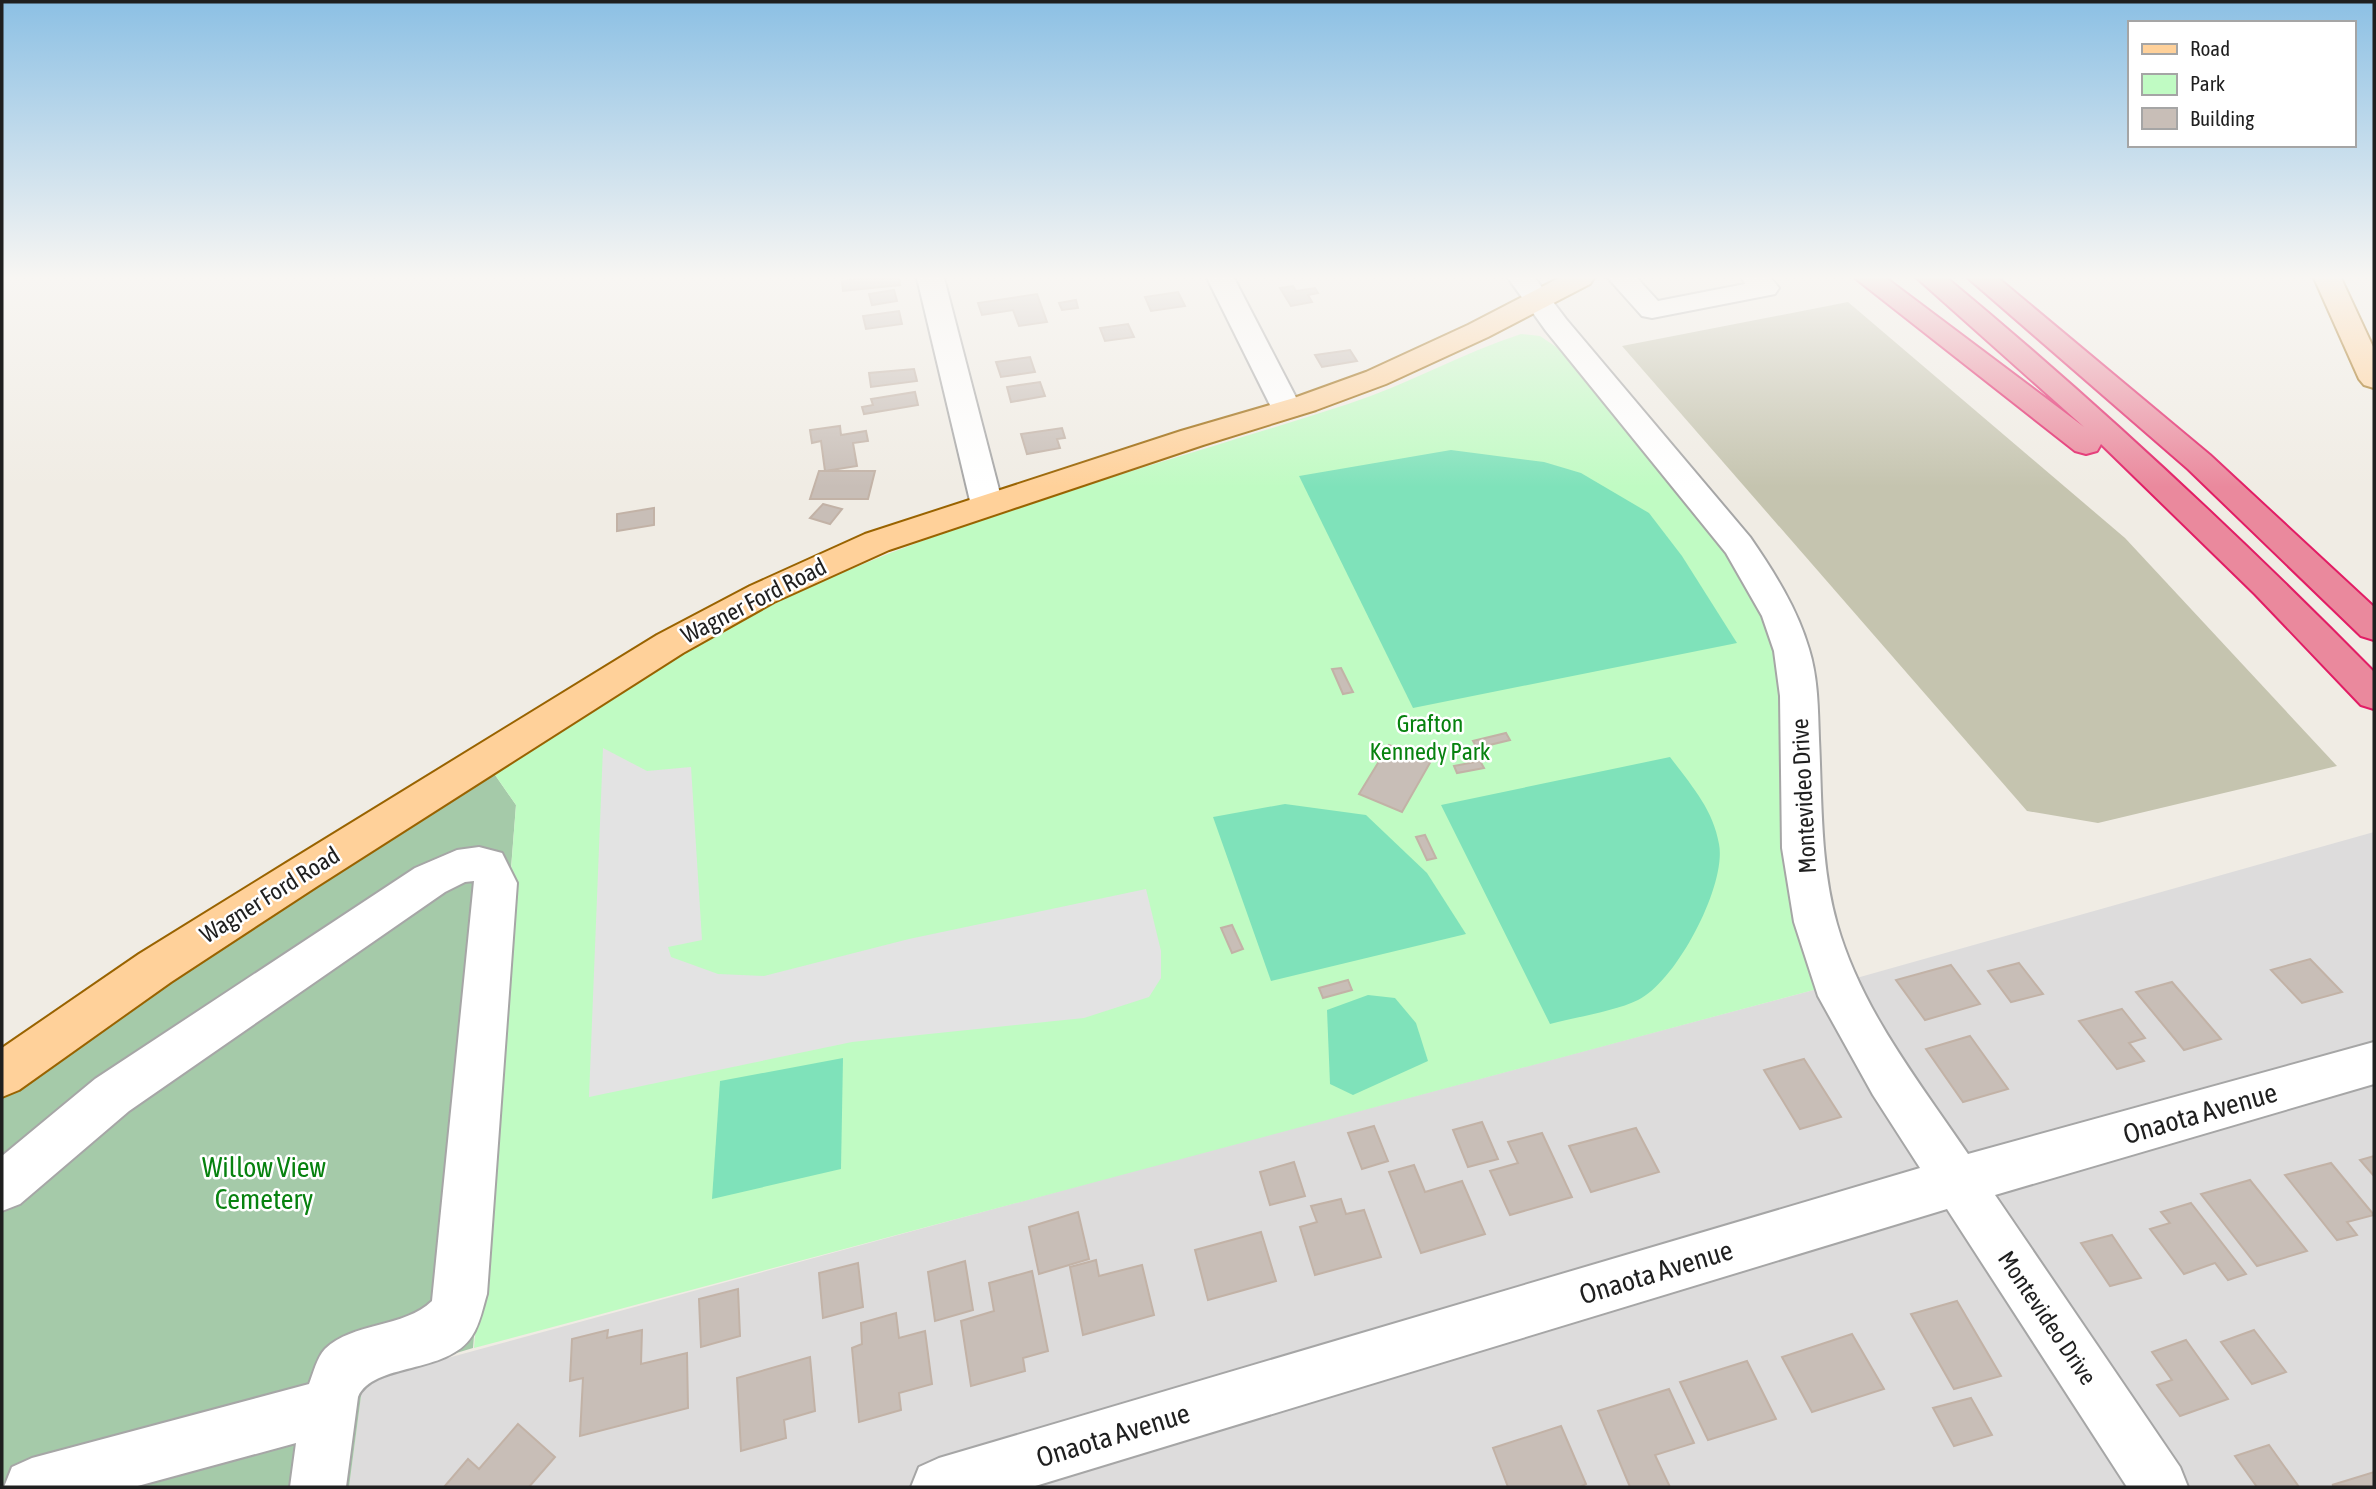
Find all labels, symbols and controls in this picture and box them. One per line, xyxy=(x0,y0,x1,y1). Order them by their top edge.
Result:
legend xyxy=(2128,21,2355,147)
text: Road xyxy=(2190,36,2230,60)
text: Park xyxy=(2190,71,2225,95)
text: Building xyxy=(2190,106,2254,130)
street label: Wagner Ford Road xyxy=(677,552,831,649)
park label: Grafton Kennedy Park xyxy=(1370,710,1491,765)
street label: Montevideo Drive xyxy=(1786,718,1821,874)
street label: Wagner Ford Road xyxy=(195,841,344,948)
street label: Onaota Avenue xyxy=(2119,1076,2281,1150)
park label: Willow View Cemetery xyxy=(202,1151,326,1215)
street label: Onaota Avenue xyxy=(1576,1234,1736,1310)
street label: Montevideo Drive xyxy=(1993,1246,2102,1390)
street label: Onaota Avenue xyxy=(1033,1397,1193,1473)

